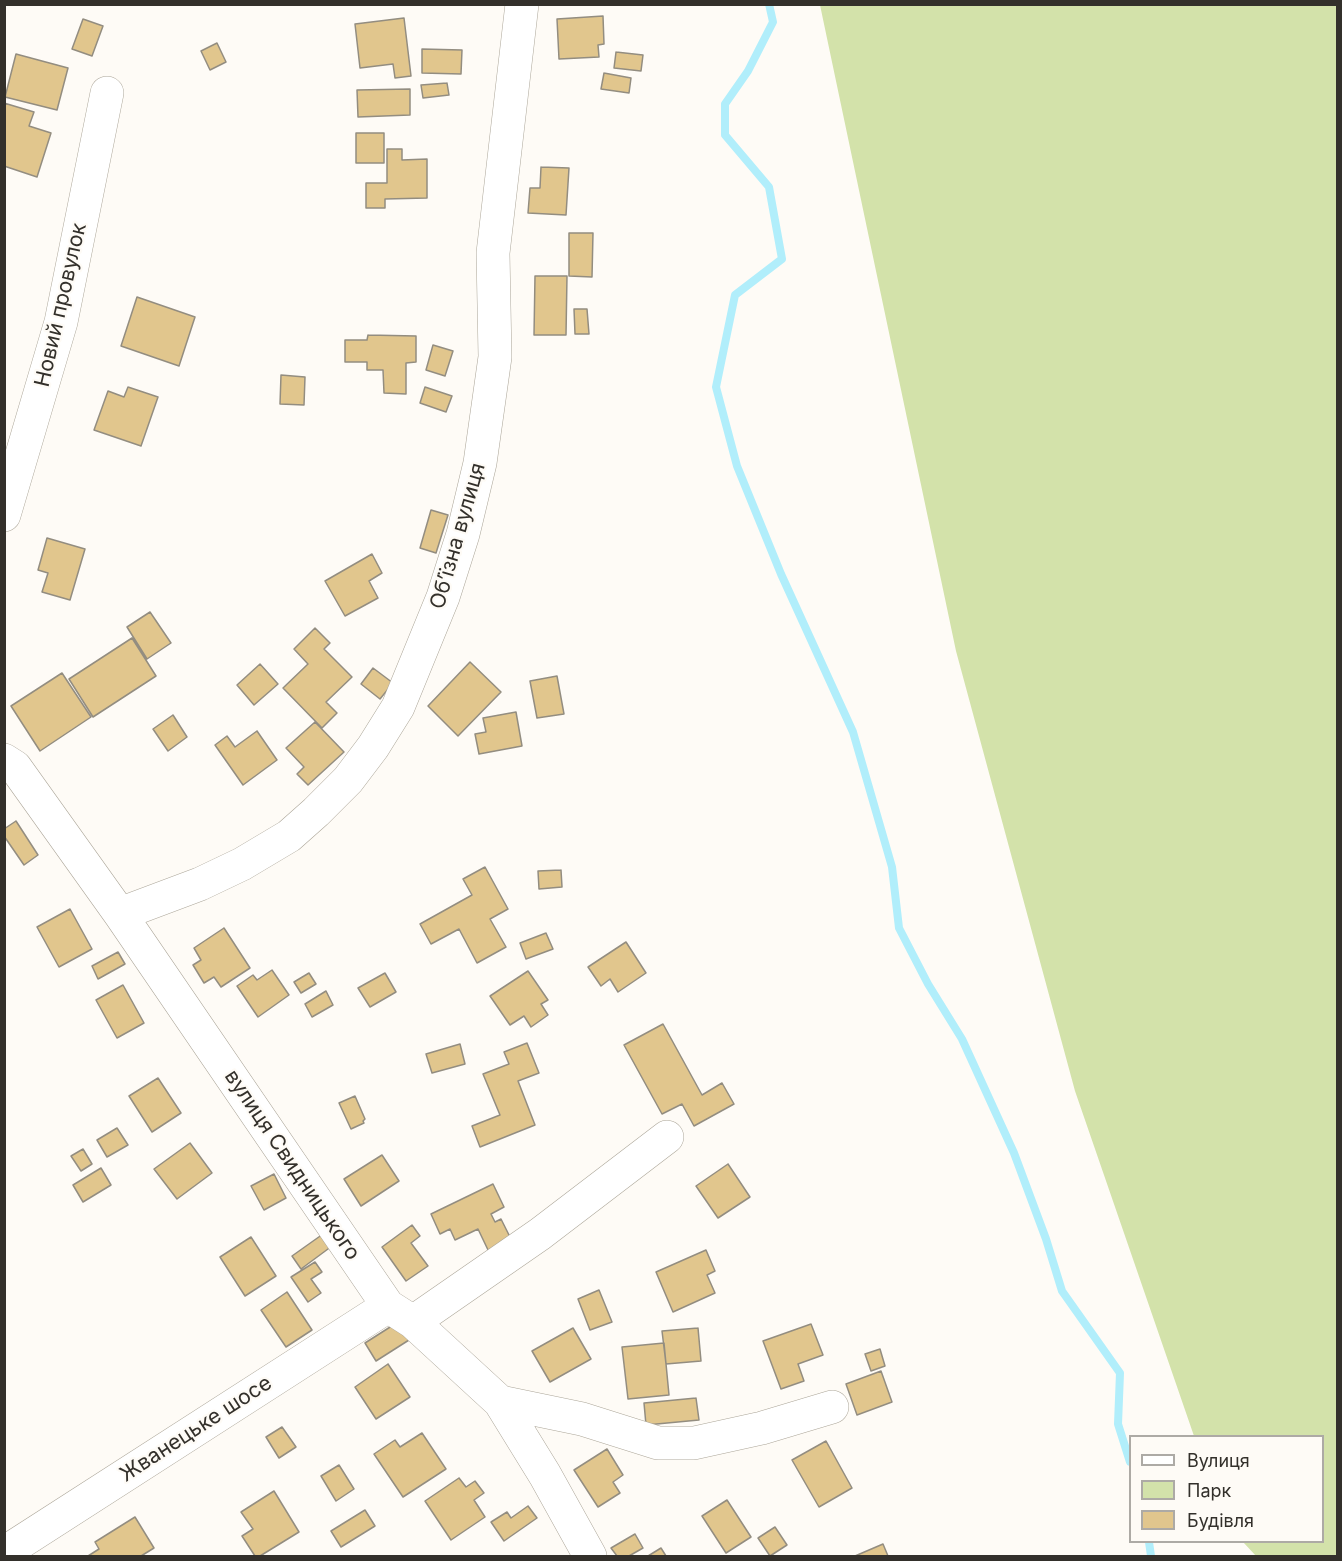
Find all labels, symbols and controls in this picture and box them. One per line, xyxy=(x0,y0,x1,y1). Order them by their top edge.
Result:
street label: Новий провулок xyxy=(30,221,92,389)
street label: Обʼїзна вулиця xyxy=(425,460,491,612)
street label: вулиця Свидницького xyxy=(219,1065,365,1265)
street label: Жванецьке шосе xyxy=(115,1371,277,1487)
legend xyxy=(1129,1435,1324,1543)
text: Вулиця xyxy=(1187,1450,1250,1471)
text: Парк xyxy=(1187,1480,1231,1501)
text: Будівля xyxy=(1187,1510,1254,1531)

